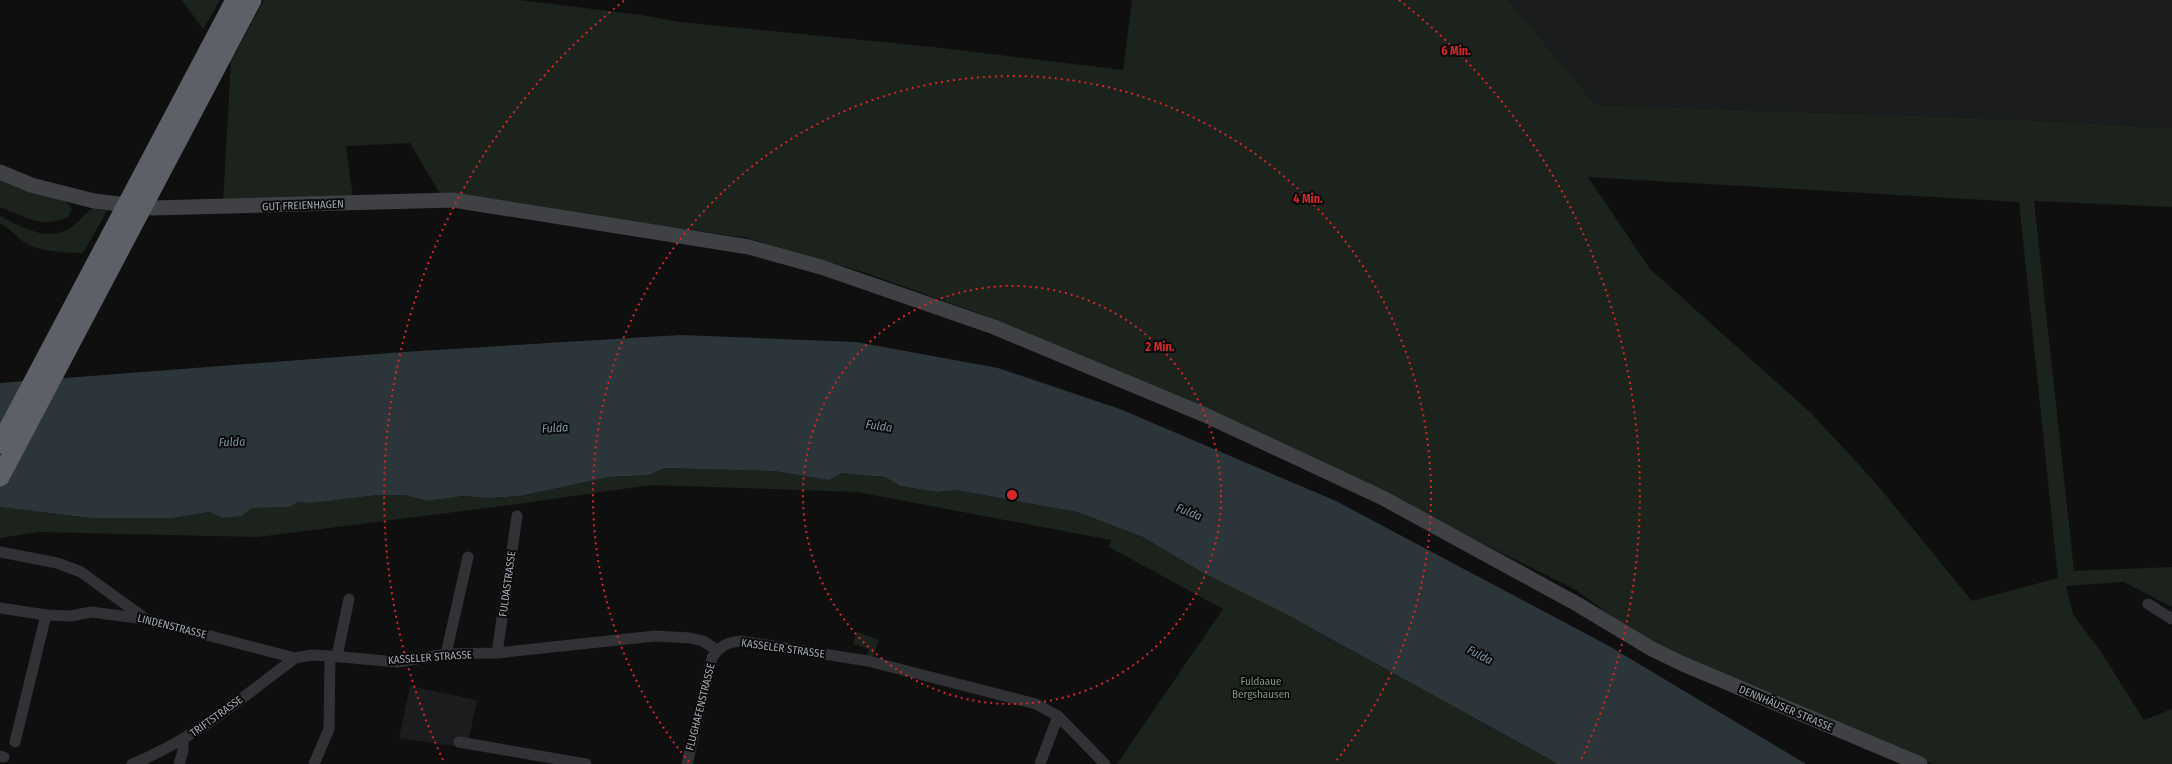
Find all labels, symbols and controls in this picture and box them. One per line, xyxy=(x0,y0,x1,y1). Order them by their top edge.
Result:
text: 6 Min. xyxy=(1441,44,1471,58)
text: 4 Min. xyxy=(1293,192,1323,206)
street label: GUT FREIENHAGEN xyxy=(262,198,344,213)
text: 2 Min. xyxy=(1145,340,1175,354)
water label: Fulda xyxy=(865,417,893,435)
water label: Fulda xyxy=(541,420,569,436)
water label: Fulda xyxy=(218,435,246,449)
centre of rings xyxy=(1005,488,1019,502)
water label: Fulda xyxy=(1174,501,1204,523)
street label: FULDASTRASSE xyxy=(496,550,519,618)
street label: LINDENSTRASSE xyxy=(136,612,208,641)
street label: KASSELER STRASSE xyxy=(740,636,826,661)
water label: Fulda xyxy=(1465,643,1495,667)
street label: KASSELER STRASSE xyxy=(388,648,472,667)
street label: FLUGHAFENSTRASSE xyxy=(683,662,718,752)
park label: Fuldaaue Bergshausen xyxy=(1232,675,1290,701)
street label: DENNHÄUSER STRASSE xyxy=(1737,683,1835,734)
street label: TRIFTSTRASSE xyxy=(188,693,245,740)

